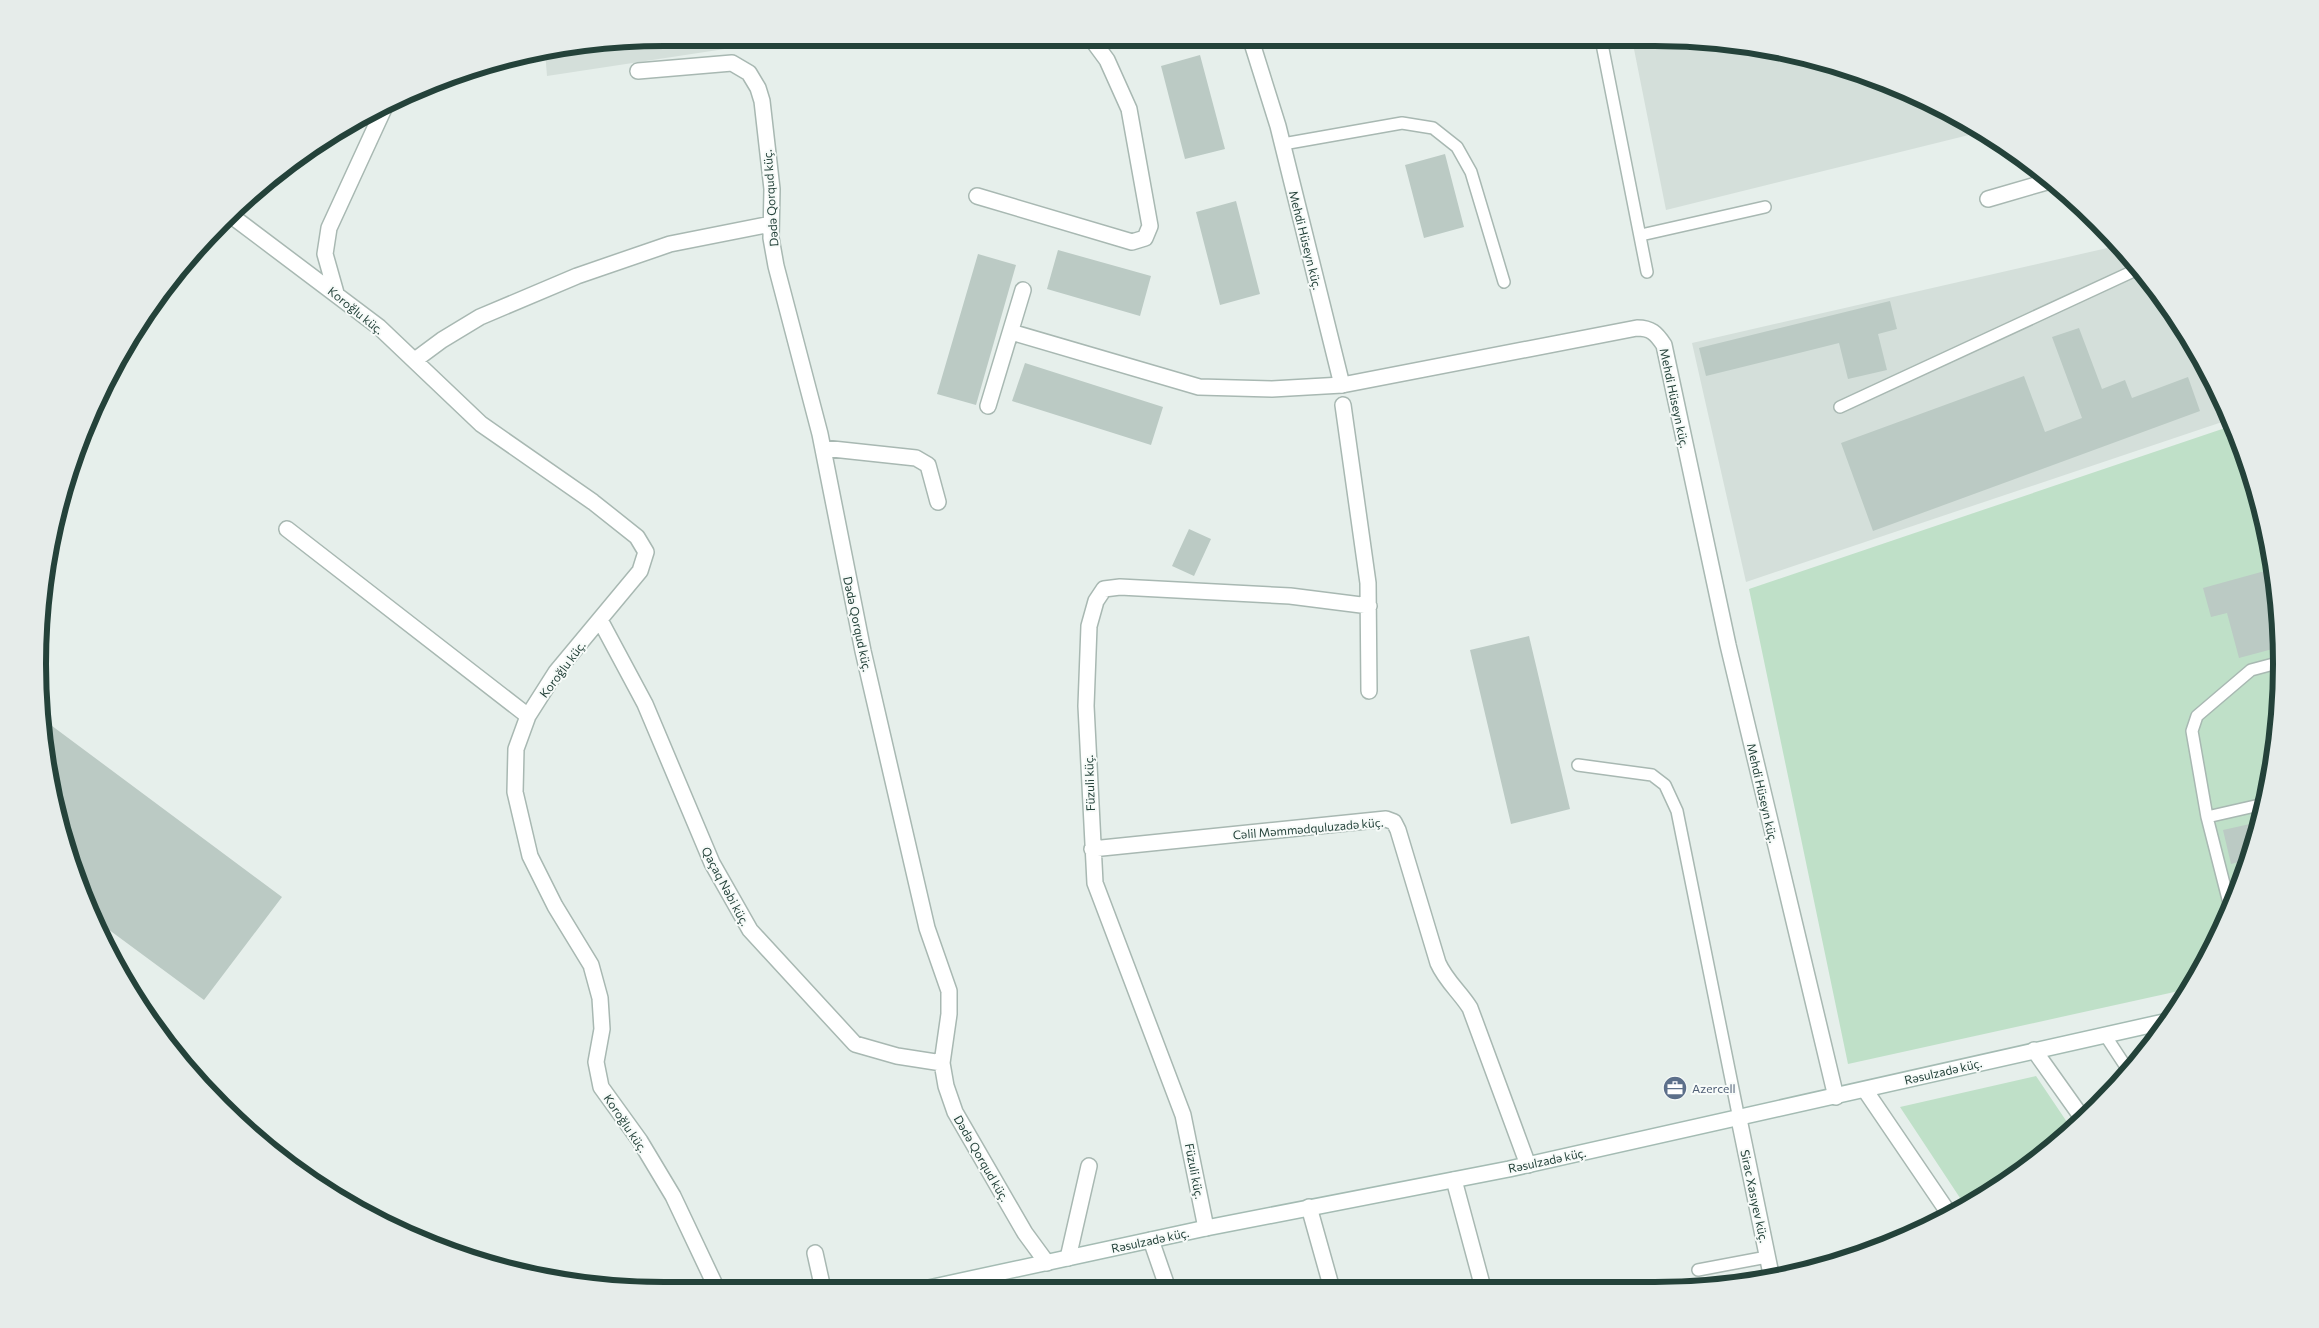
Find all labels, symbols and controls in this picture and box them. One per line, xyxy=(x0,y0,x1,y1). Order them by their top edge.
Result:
street label: Dədə Qorqud küç. xyxy=(760,149,780,247)
street label: Mehdi Hüseyn küç. xyxy=(1287,189,1325,291)
street label: Koroğlu küç. xyxy=(326,283,387,337)
street label: Mehdi Hüseyn küç. xyxy=(1658,347,1692,449)
street label: Dədə Qorqud küç. xyxy=(841,575,875,673)
street label: Koroğlu küç. xyxy=(536,638,588,700)
street label: Mehdi Hüseyn küç. xyxy=(1745,742,1781,844)
street label: Füzuli küç. xyxy=(1081,754,1097,811)
street label: Cəlil Məmmədquluzadə küç. xyxy=(1232,814,1384,842)
street label: Qaçaq Nəbi küç. xyxy=(699,844,753,928)
street label: Rəsulzadə küç. xyxy=(1903,1055,1983,1087)
office icon: Azercell xyxy=(1662,1075,1688,1101)
place label: Azercell xyxy=(1692,1081,1736,1095)
street label: Koroğlu küç. xyxy=(601,1091,651,1155)
street label: Dədə Qorqud küç. xyxy=(952,1112,1012,1204)
street label: Füzuli küç. xyxy=(1183,1142,1207,1200)
street label: Rəsulzadə küç. xyxy=(1507,1145,1587,1175)
street label: Sirac Xasıyev küç. xyxy=(1738,1148,1772,1244)
street label: Rəsulzadə küç. xyxy=(1110,1225,1190,1255)

